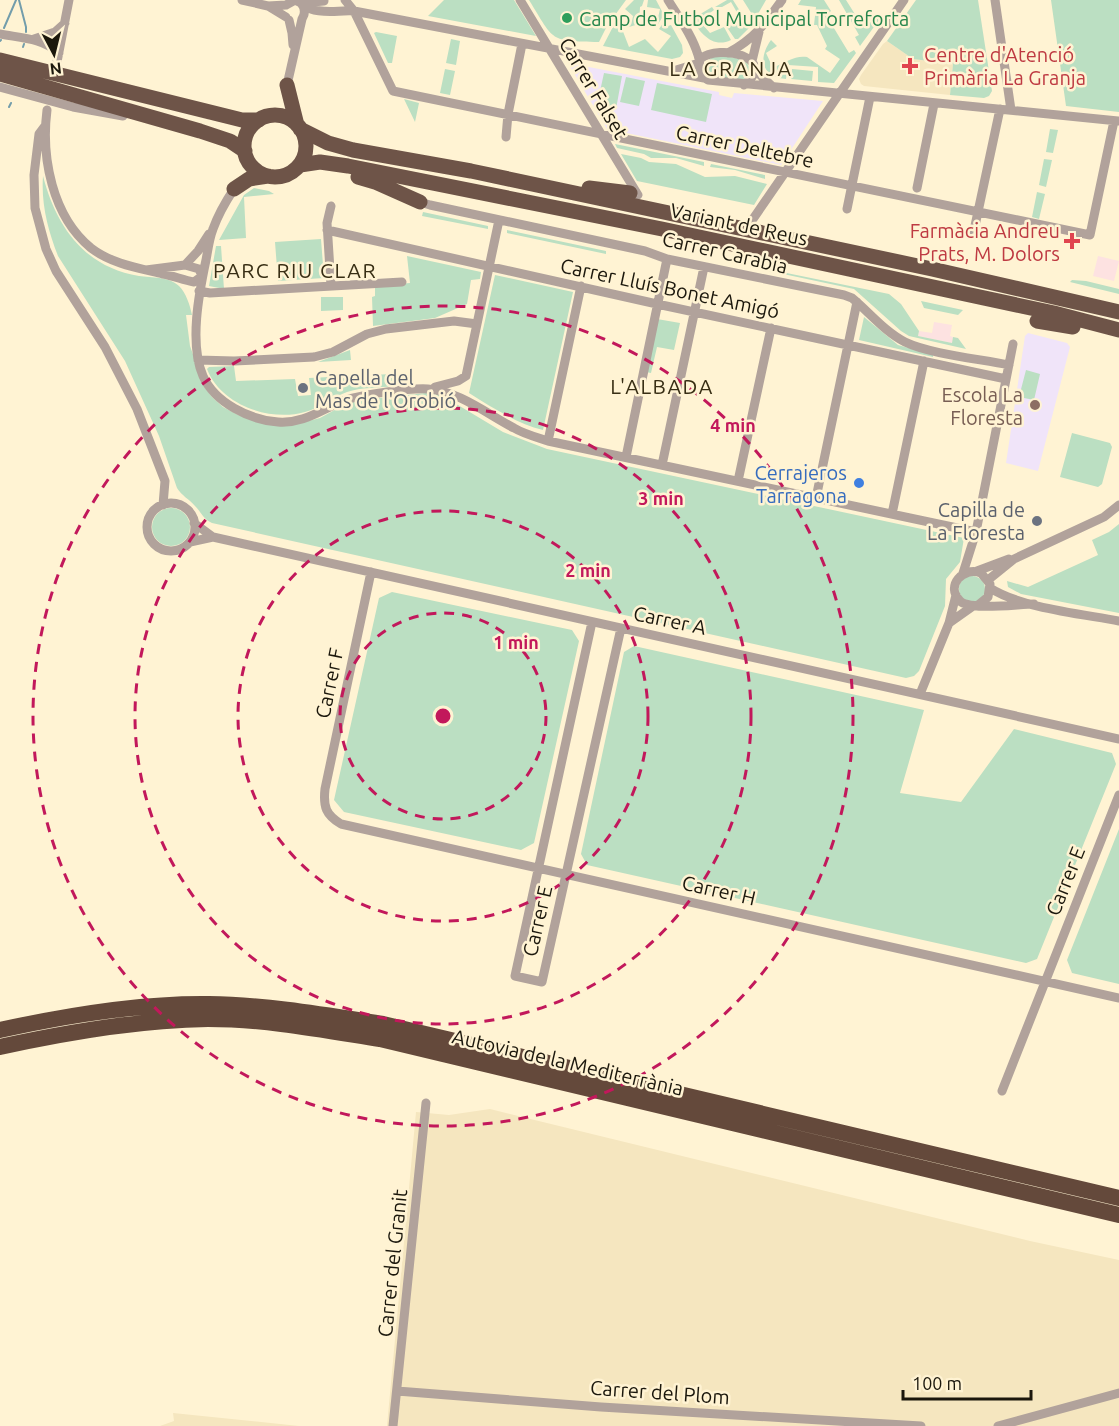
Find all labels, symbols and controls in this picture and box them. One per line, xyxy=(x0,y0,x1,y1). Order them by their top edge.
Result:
place label: Camp de Futbol Municipal Torreforta xyxy=(579,7,909,30)
marker: Camp de Futbol Municipal Torreforta xyxy=(560,11,574,25)
north arrow xyxy=(24,24,84,84)
street label: Carrer Falset xyxy=(555,33,633,143)
place label: Centre d'Atenció Primària La Granja xyxy=(924,43,1086,89)
district label: LA GRANJA xyxy=(669,56,793,80)
marker: Centre d'Atenció Primària La Granja xyxy=(901,57,919,75)
text: N xyxy=(49,59,63,79)
street label: Carrer Deltebre xyxy=(674,120,816,172)
street label: Variant de Reus xyxy=(668,198,810,250)
place label: Farmàcia Andreu Prats, M. Dolors xyxy=(910,219,1060,265)
street label: Carrer Carabia xyxy=(660,226,790,278)
marker: Farmàcia Andreu Prats, M. Dolors xyxy=(1065,234,1079,248)
street label: Carrer Lluís Bonet Amigó xyxy=(558,254,782,322)
district label: PARC RIU CLAR xyxy=(213,258,377,282)
place label: Capella del Mas de l'Orobió xyxy=(315,366,456,412)
district label: L'ALBADA xyxy=(610,374,714,398)
marker: Capella del Mas de l'Orobió xyxy=(296,381,310,395)
place label: Escola La Floresta xyxy=(942,383,1023,429)
marker: Escola La Floresta xyxy=(1028,398,1042,412)
text: 4 min xyxy=(710,415,756,435)
place label: Cerrajeros Tarragona xyxy=(754,461,847,507)
marker: Cerrajeros Tarragona xyxy=(852,476,866,490)
text: 3 min xyxy=(638,488,684,508)
place label: Capilla de La Floresta xyxy=(927,498,1025,544)
marker: Capilla de La Floresta xyxy=(1030,514,1044,528)
text: 2 min xyxy=(565,560,611,580)
street label: Carrer A xyxy=(631,601,709,639)
text: 1 min xyxy=(493,632,539,652)
street label: Carrer F xyxy=(310,646,348,720)
centre of rings xyxy=(433,706,453,726)
street label: Carrer E xyxy=(1041,843,1089,919)
street label: Carrer H xyxy=(680,870,758,910)
street label: Carrer E xyxy=(518,883,556,959)
street label: Autovia de la Mediterrània xyxy=(450,1024,686,1100)
street label: Carrer del Granit xyxy=(373,1188,411,1338)
scale bar xyxy=(903,1363,1030,1401)
text: 100 m xyxy=(912,1373,962,1393)
street label: Carrer del Plom xyxy=(590,1376,730,1408)

